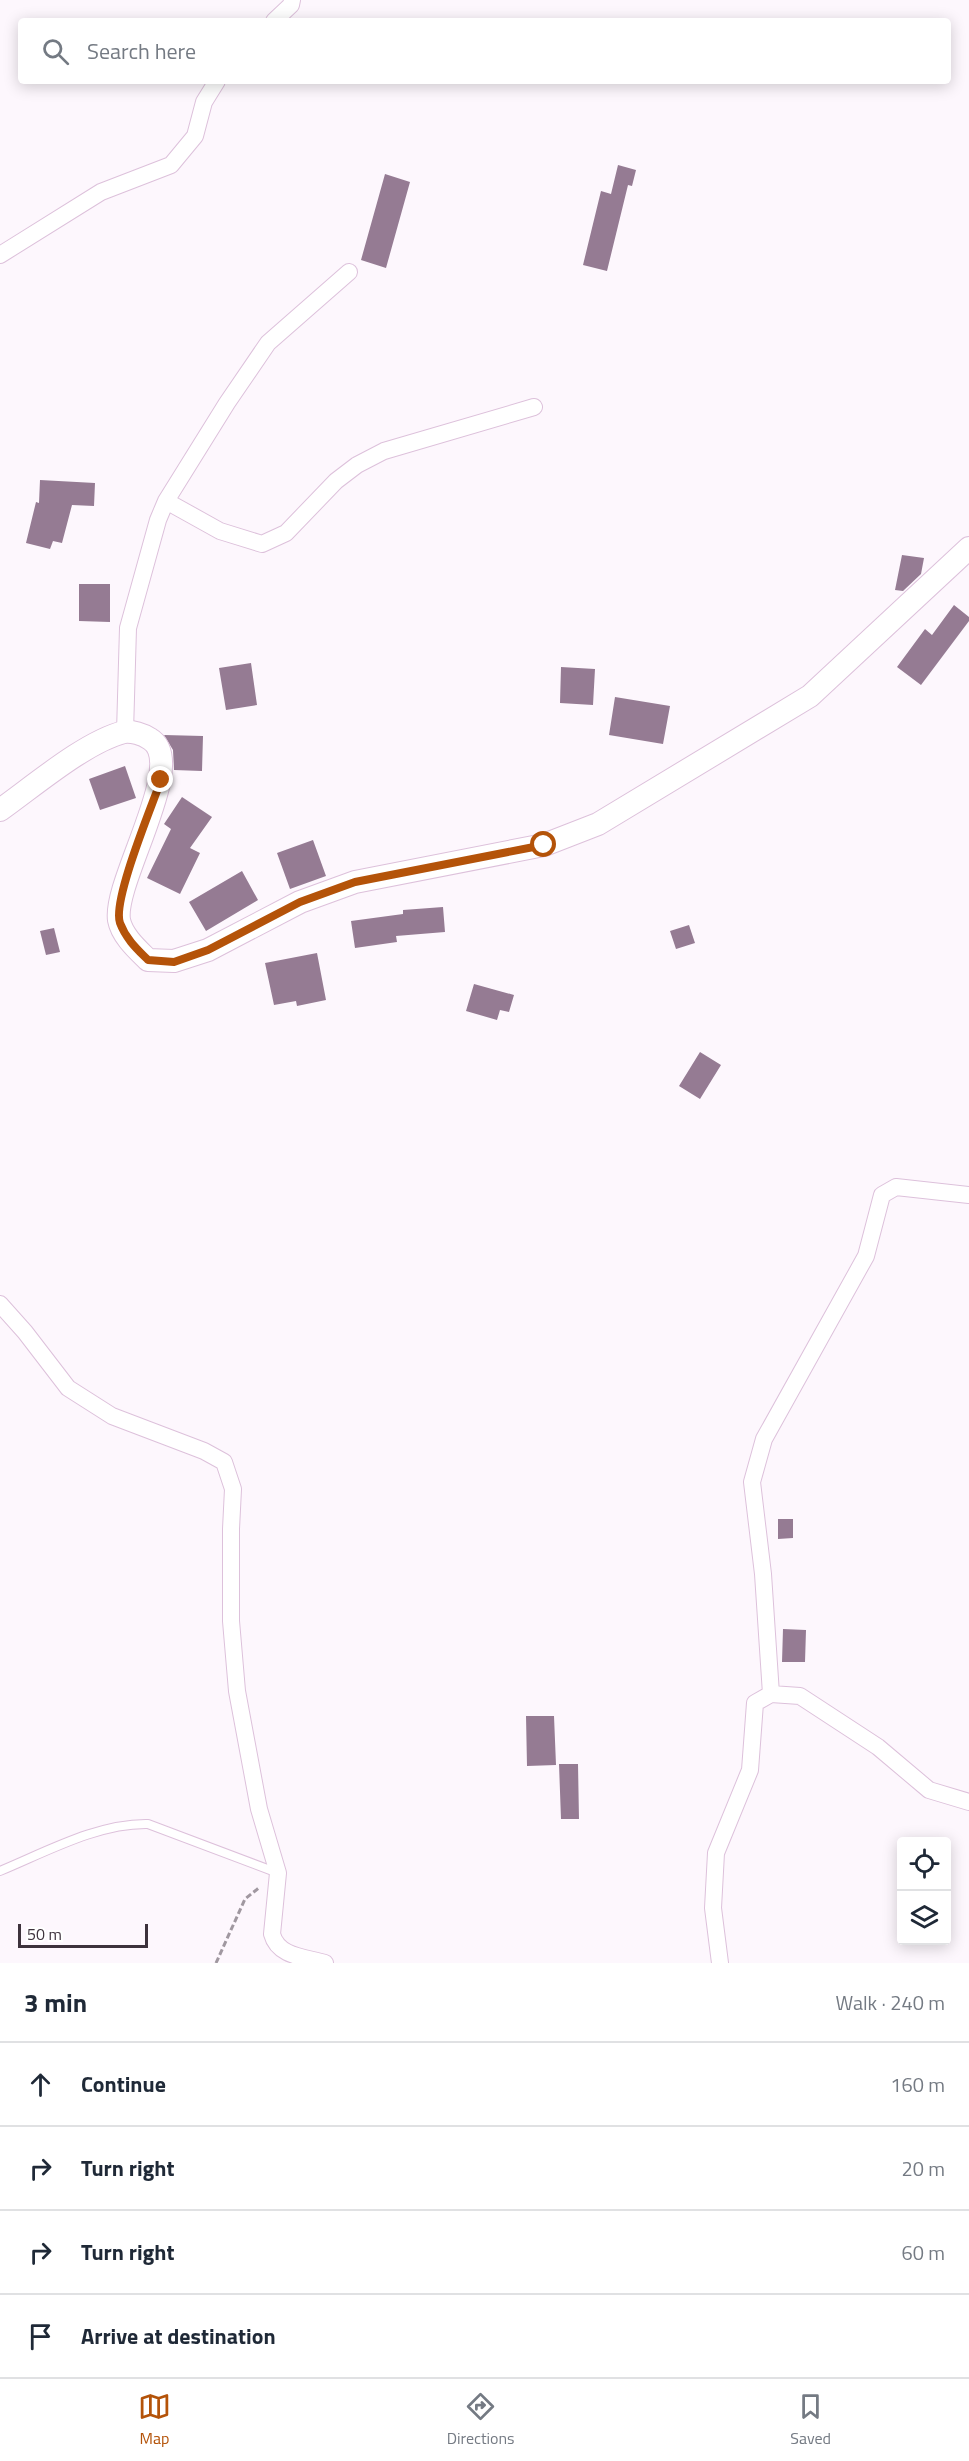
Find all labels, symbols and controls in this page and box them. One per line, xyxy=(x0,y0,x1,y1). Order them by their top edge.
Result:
search box xyxy=(18,18,951,84)
text: Search here xyxy=(87,34,196,68)
icon: search xyxy=(39,35,72,68)
route end xyxy=(147,766,173,792)
route start xyxy=(530,831,556,857)
map controls xyxy=(897,1837,951,1945)
button: locate xyxy=(897,1837,951,1891)
button: layers xyxy=(897,1891,951,1945)
scale bar xyxy=(18,1921,148,1948)
text: 50 m xyxy=(27,1922,62,1946)
text: 3 min xyxy=(24,1983,87,2022)
text: Walk · 240 m xyxy=(836,1987,945,2018)
text: Continue xyxy=(81,2067,166,2101)
icon: ahead xyxy=(24,2068,57,2101)
text: 160 m xyxy=(890,2069,945,2100)
text: Turn right xyxy=(81,2151,175,2185)
icon: right xyxy=(24,2152,57,2185)
text: 20 m xyxy=(901,2153,945,2184)
text: Turn right xyxy=(81,2235,175,2269)
icon: right xyxy=(24,2236,57,2269)
text: 60 m xyxy=(901,2237,945,2268)
text: Arrive at destination xyxy=(81,2319,276,2353)
icon: arrive xyxy=(24,2320,57,2353)
tab: Map xyxy=(138,2390,171,2450)
tab: Directions xyxy=(447,2390,515,2450)
tab: Saved xyxy=(790,2390,831,2450)

